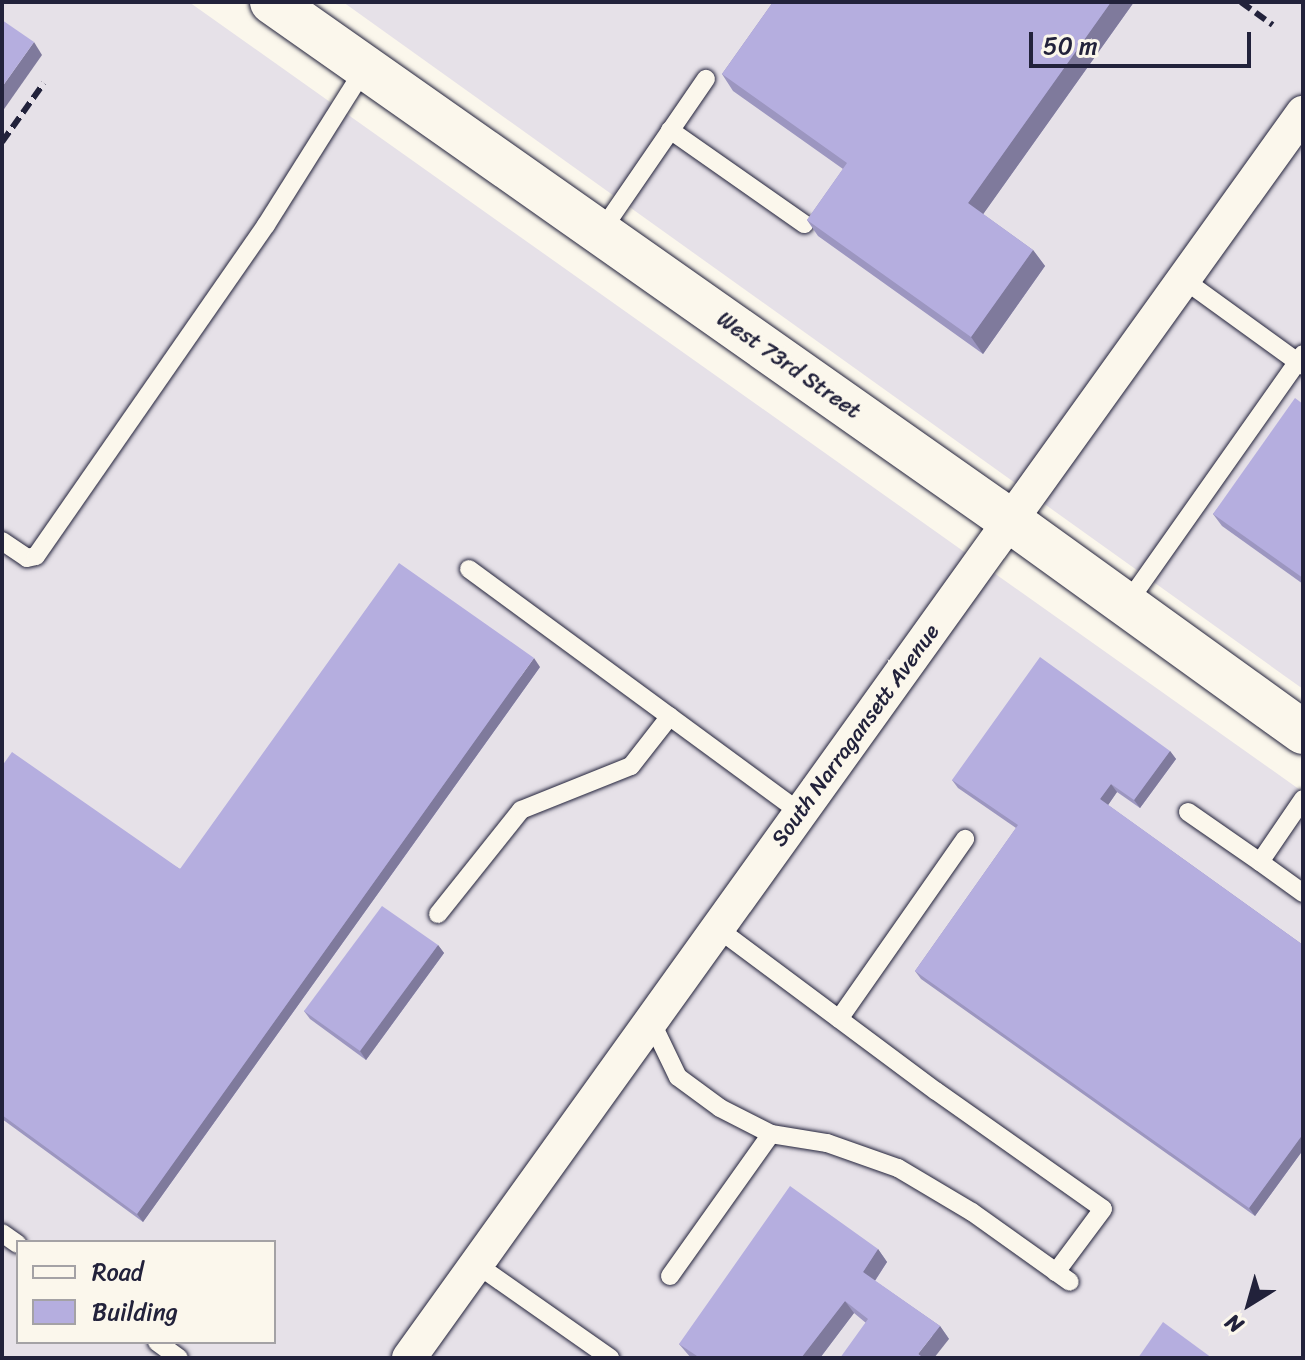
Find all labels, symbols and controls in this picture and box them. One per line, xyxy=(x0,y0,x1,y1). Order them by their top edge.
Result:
scale bar xyxy=(1033,16,1255,66)
text: 50 m xyxy=(1043,25,1098,67)
street label: West 73rd Street xyxy=(712,306,866,424)
street label: South Narragansett Avenue xyxy=(765,619,945,851)
legend xyxy=(16,1240,276,1344)
text: Road xyxy=(92,1251,143,1293)
north arrow xyxy=(1209,1264,1289,1344)
text: Building xyxy=(92,1291,178,1333)
text: N xyxy=(1216,1303,1252,1344)

